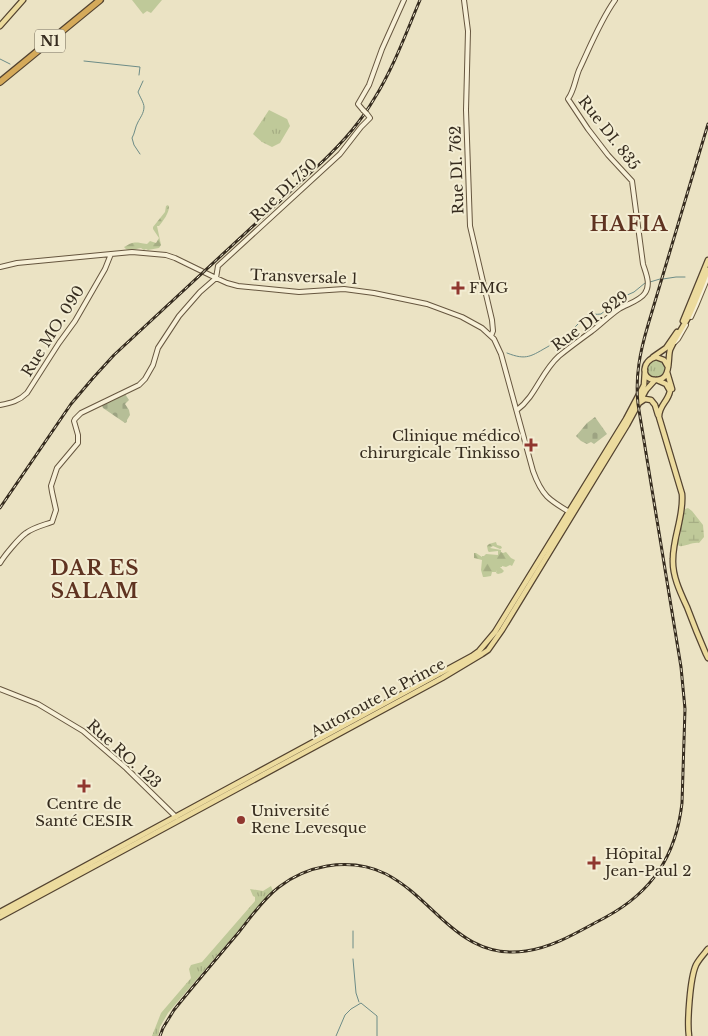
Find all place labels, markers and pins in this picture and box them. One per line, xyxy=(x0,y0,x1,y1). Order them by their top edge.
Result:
place label: FMG xyxy=(469,278,508,297)
marker: FMG xyxy=(451,281,465,295)
place label: Clinique médico chirurgicale Tinkisso xyxy=(360,426,520,462)
marker: Clinique médico chirurgicale Tinkisso xyxy=(524,438,538,452)
marker: Centre de Santé CESIR xyxy=(77,779,91,793)
place label: Centre de Santé CESIR xyxy=(35,794,134,830)
place label: Université Rene Levesque xyxy=(251,801,367,837)
marker: Université Rene Levesque xyxy=(235,814,247,826)
place label: Hôpital Jean-Paul 2 xyxy=(603,844,691,880)
marker: Hôpital Jean-Paul 2 xyxy=(587,856,601,870)

